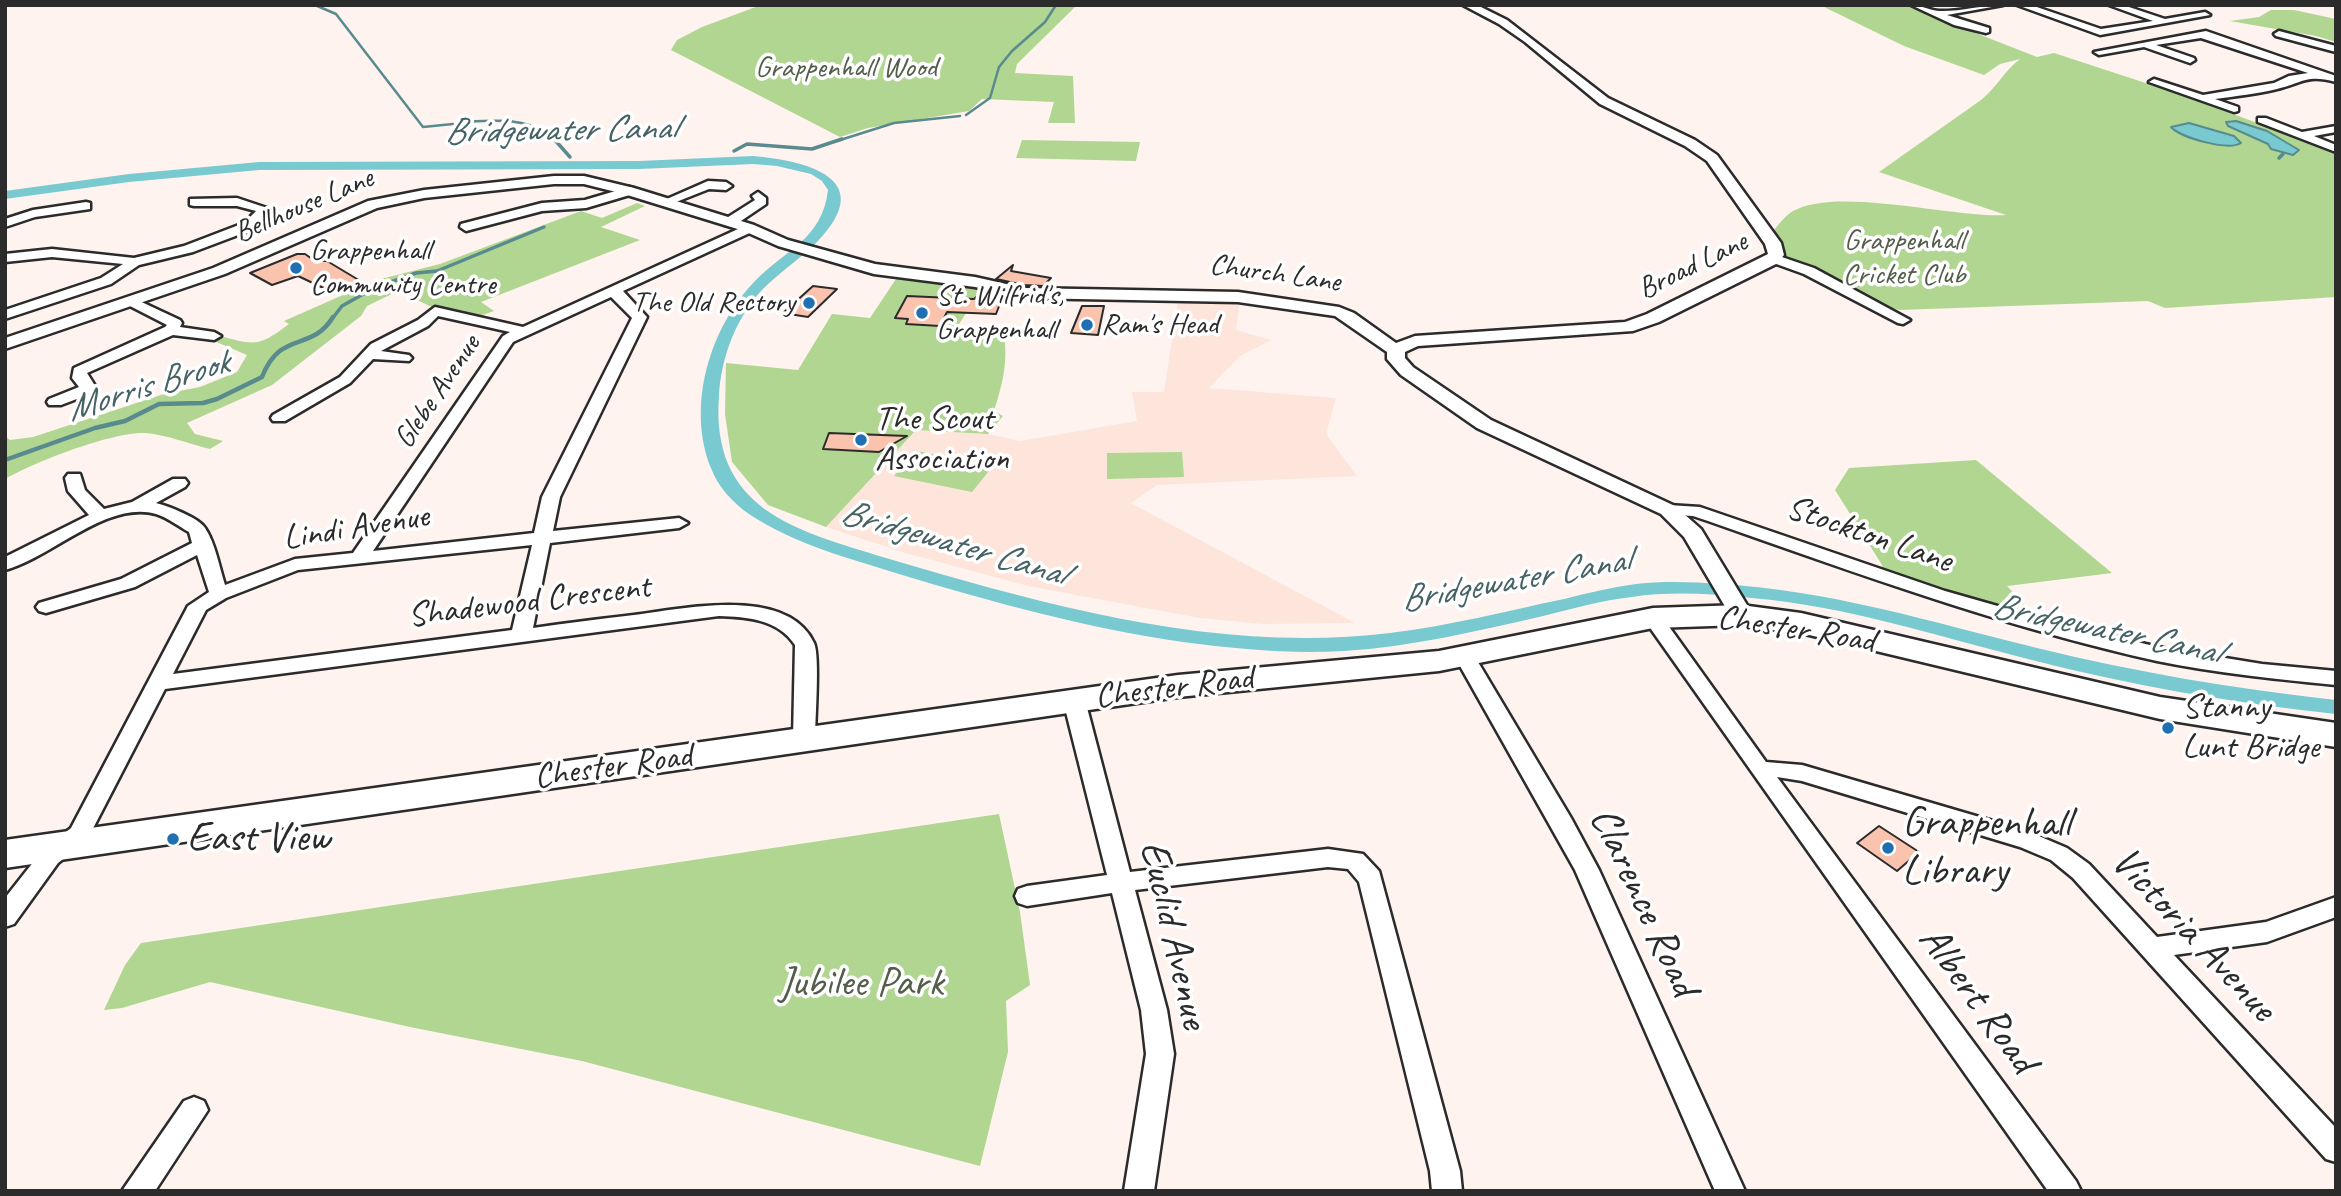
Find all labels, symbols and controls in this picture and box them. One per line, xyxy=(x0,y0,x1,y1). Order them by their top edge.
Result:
park label: Grappenhall Wood xyxy=(755,50,937,86)
water label: Bridgewater Canal xyxy=(444,107,676,155)
street label: Bellhouse Lane xyxy=(229,161,379,251)
park label: Grappenhall Cricket Club xyxy=(1843,223,1965,294)
street label: Broad Lane xyxy=(1632,224,1754,308)
place label: Grappenhall Community Centre xyxy=(310,233,495,304)
street label: Church Lane xyxy=(1207,247,1343,301)
marker: Grappenhall Community Centre xyxy=(288,260,304,276)
place label: St. Wilfrid's, Grappenhall xyxy=(936,278,1064,348)
place label: The Old Rectory xyxy=(632,285,795,321)
marker: The Old Rectory xyxy=(801,295,817,311)
marker: St. Wilfrid's, Grappenhall xyxy=(914,305,930,321)
place label: Ram's Head xyxy=(1101,307,1218,343)
marker: Ram's Head xyxy=(1079,317,1095,333)
street label: Glebe Avenue xyxy=(387,329,489,455)
water label: Morris Brook xyxy=(62,341,234,433)
place label: The Scout Association xyxy=(875,399,1009,481)
marker: The Scout Association xyxy=(853,432,869,448)
street label: Stockton Lane xyxy=(1781,487,1957,583)
water label: Bridgewater Canal xyxy=(836,491,1070,597)
street label: Lindi Avenue xyxy=(280,496,432,560)
water label: Bridgewater Canal xyxy=(1397,539,1633,623)
street label: Shadewood Crescent xyxy=(406,566,652,638)
water label: Bridgewater Canal xyxy=(1988,584,2224,676)
street label: Chester Road xyxy=(1714,597,1878,663)
street label: Chester Road xyxy=(1093,657,1255,719)
place label: Stanny Lunt Bridge xyxy=(2182,687,2319,769)
marker: Stanny Lunt Bridge xyxy=(2160,720,2176,736)
street label: Chester Road xyxy=(532,735,694,799)
place label: Grappenhall Library xyxy=(1902,799,2071,898)
street label: Clarence Road xyxy=(1577,800,1709,1004)
place label: East View xyxy=(187,814,330,864)
marker: East View xyxy=(165,831,181,847)
street label: Euclid Avenue xyxy=(1127,836,1219,1034)
street label: Victoria Avenue xyxy=(2100,837,2286,1033)
marker: Grappenhall Library xyxy=(1880,840,1896,856)
street label: Albert Road xyxy=(1907,917,2047,1083)
park label: Jubilee Park xyxy=(779,959,943,1009)

